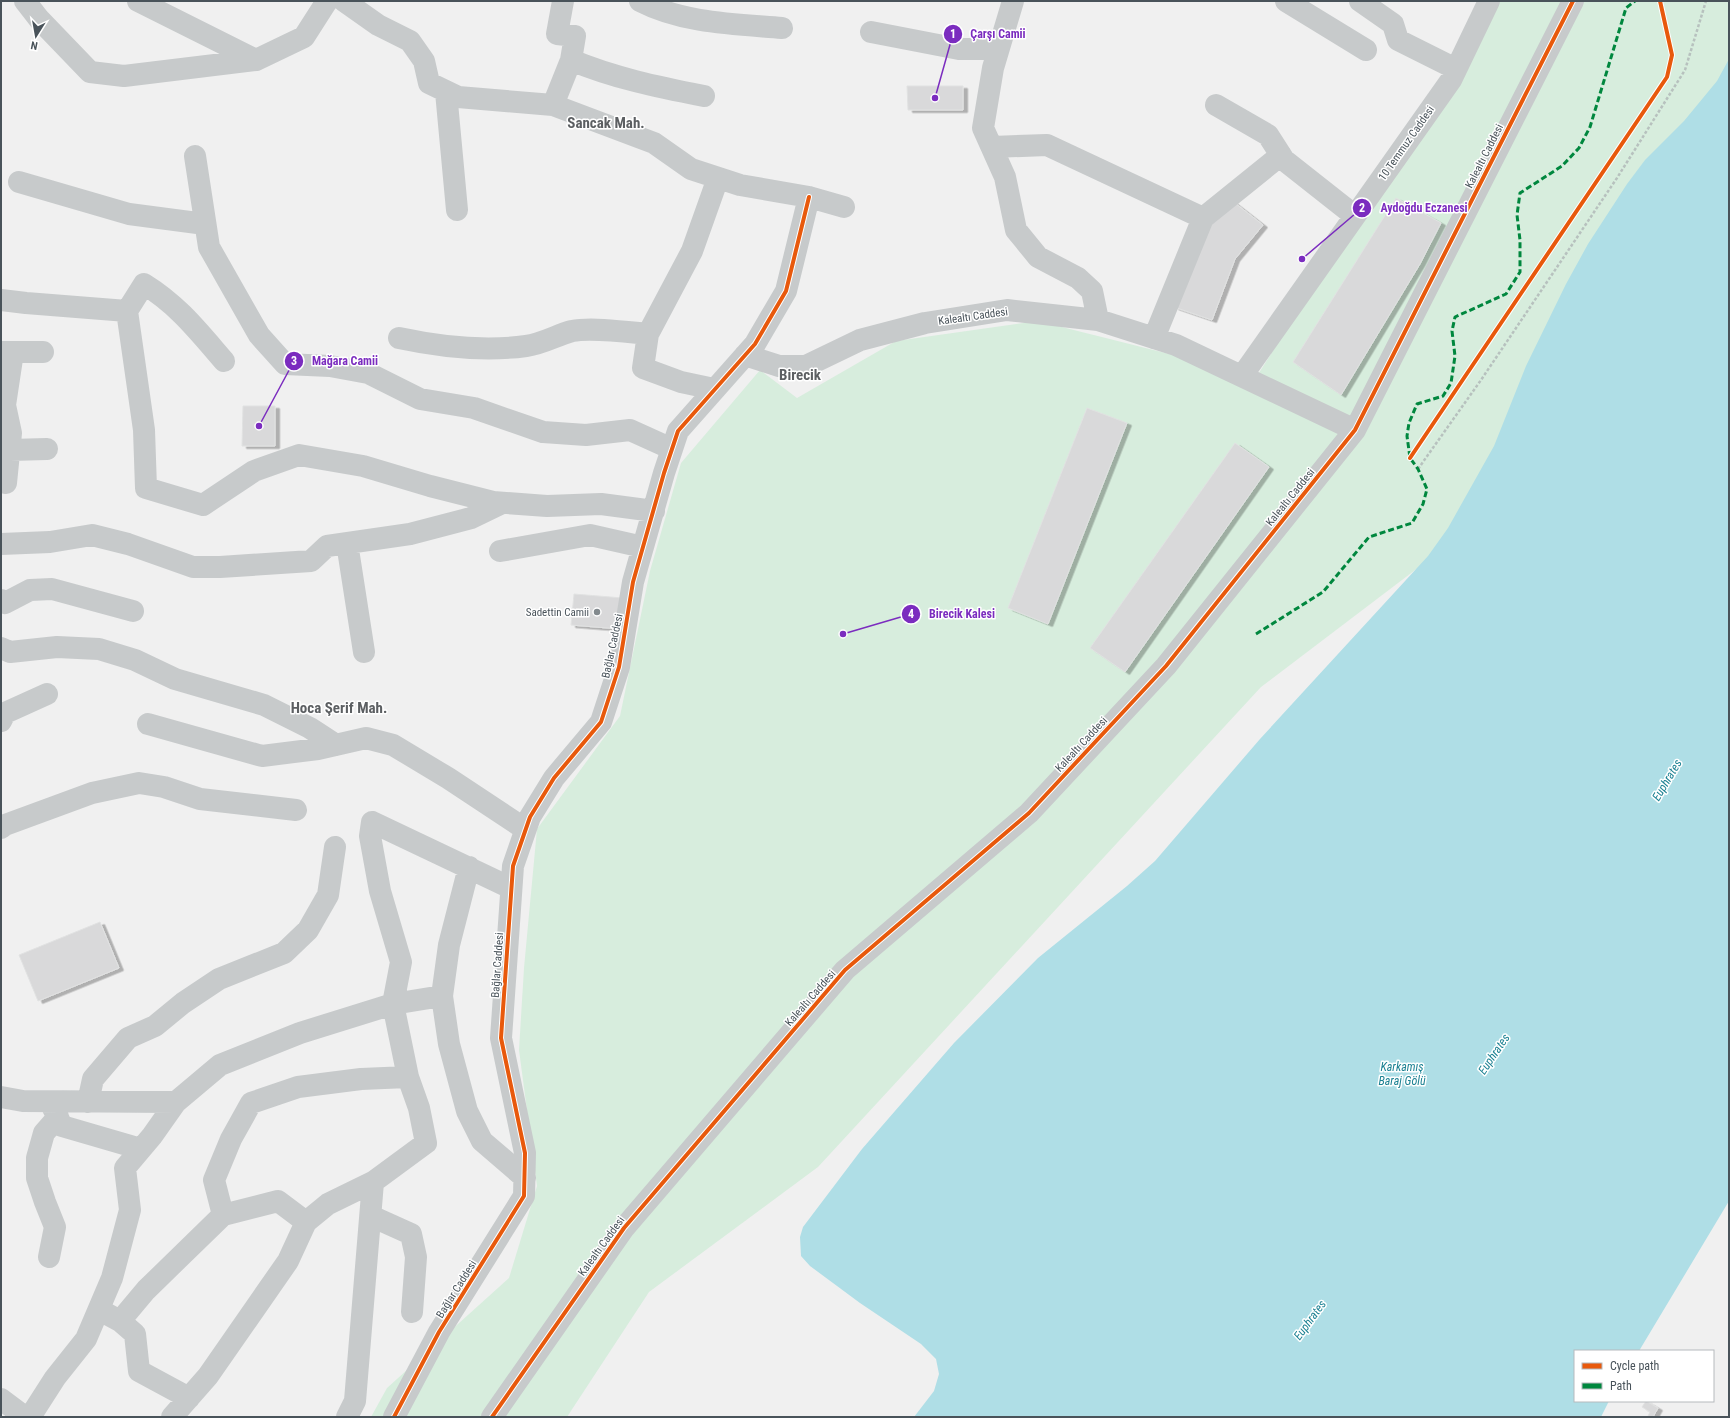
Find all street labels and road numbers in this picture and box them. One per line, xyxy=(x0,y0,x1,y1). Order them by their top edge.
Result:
street label: 10 Temmuz Caddesi xyxy=(1376,104,1437,183)
street label: Kalealtı Caddesi xyxy=(1463,122,1506,190)
street label: Kalealtı Caddesi xyxy=(937,305,1009,328)
street label: Kalealtı Caddesi xyxy=(1263,466,1318,529)
street label: Bağlar Caddesi xyxy=(599,613,626,679)
street label: Kalealtı Caddesi xyxy=(1053,714,1110,774)
street label: Bağlar Caddesi xyxy=(489,932,506,998)
street label: Kalealtı Caddesi xyxy=(782,968,838,1029)
street label: Kalealtı Caddesi xyxy=(576,1214,627,1279)
street label: Bağlar Caddesi xyxy=(434,1258,479,1320)

